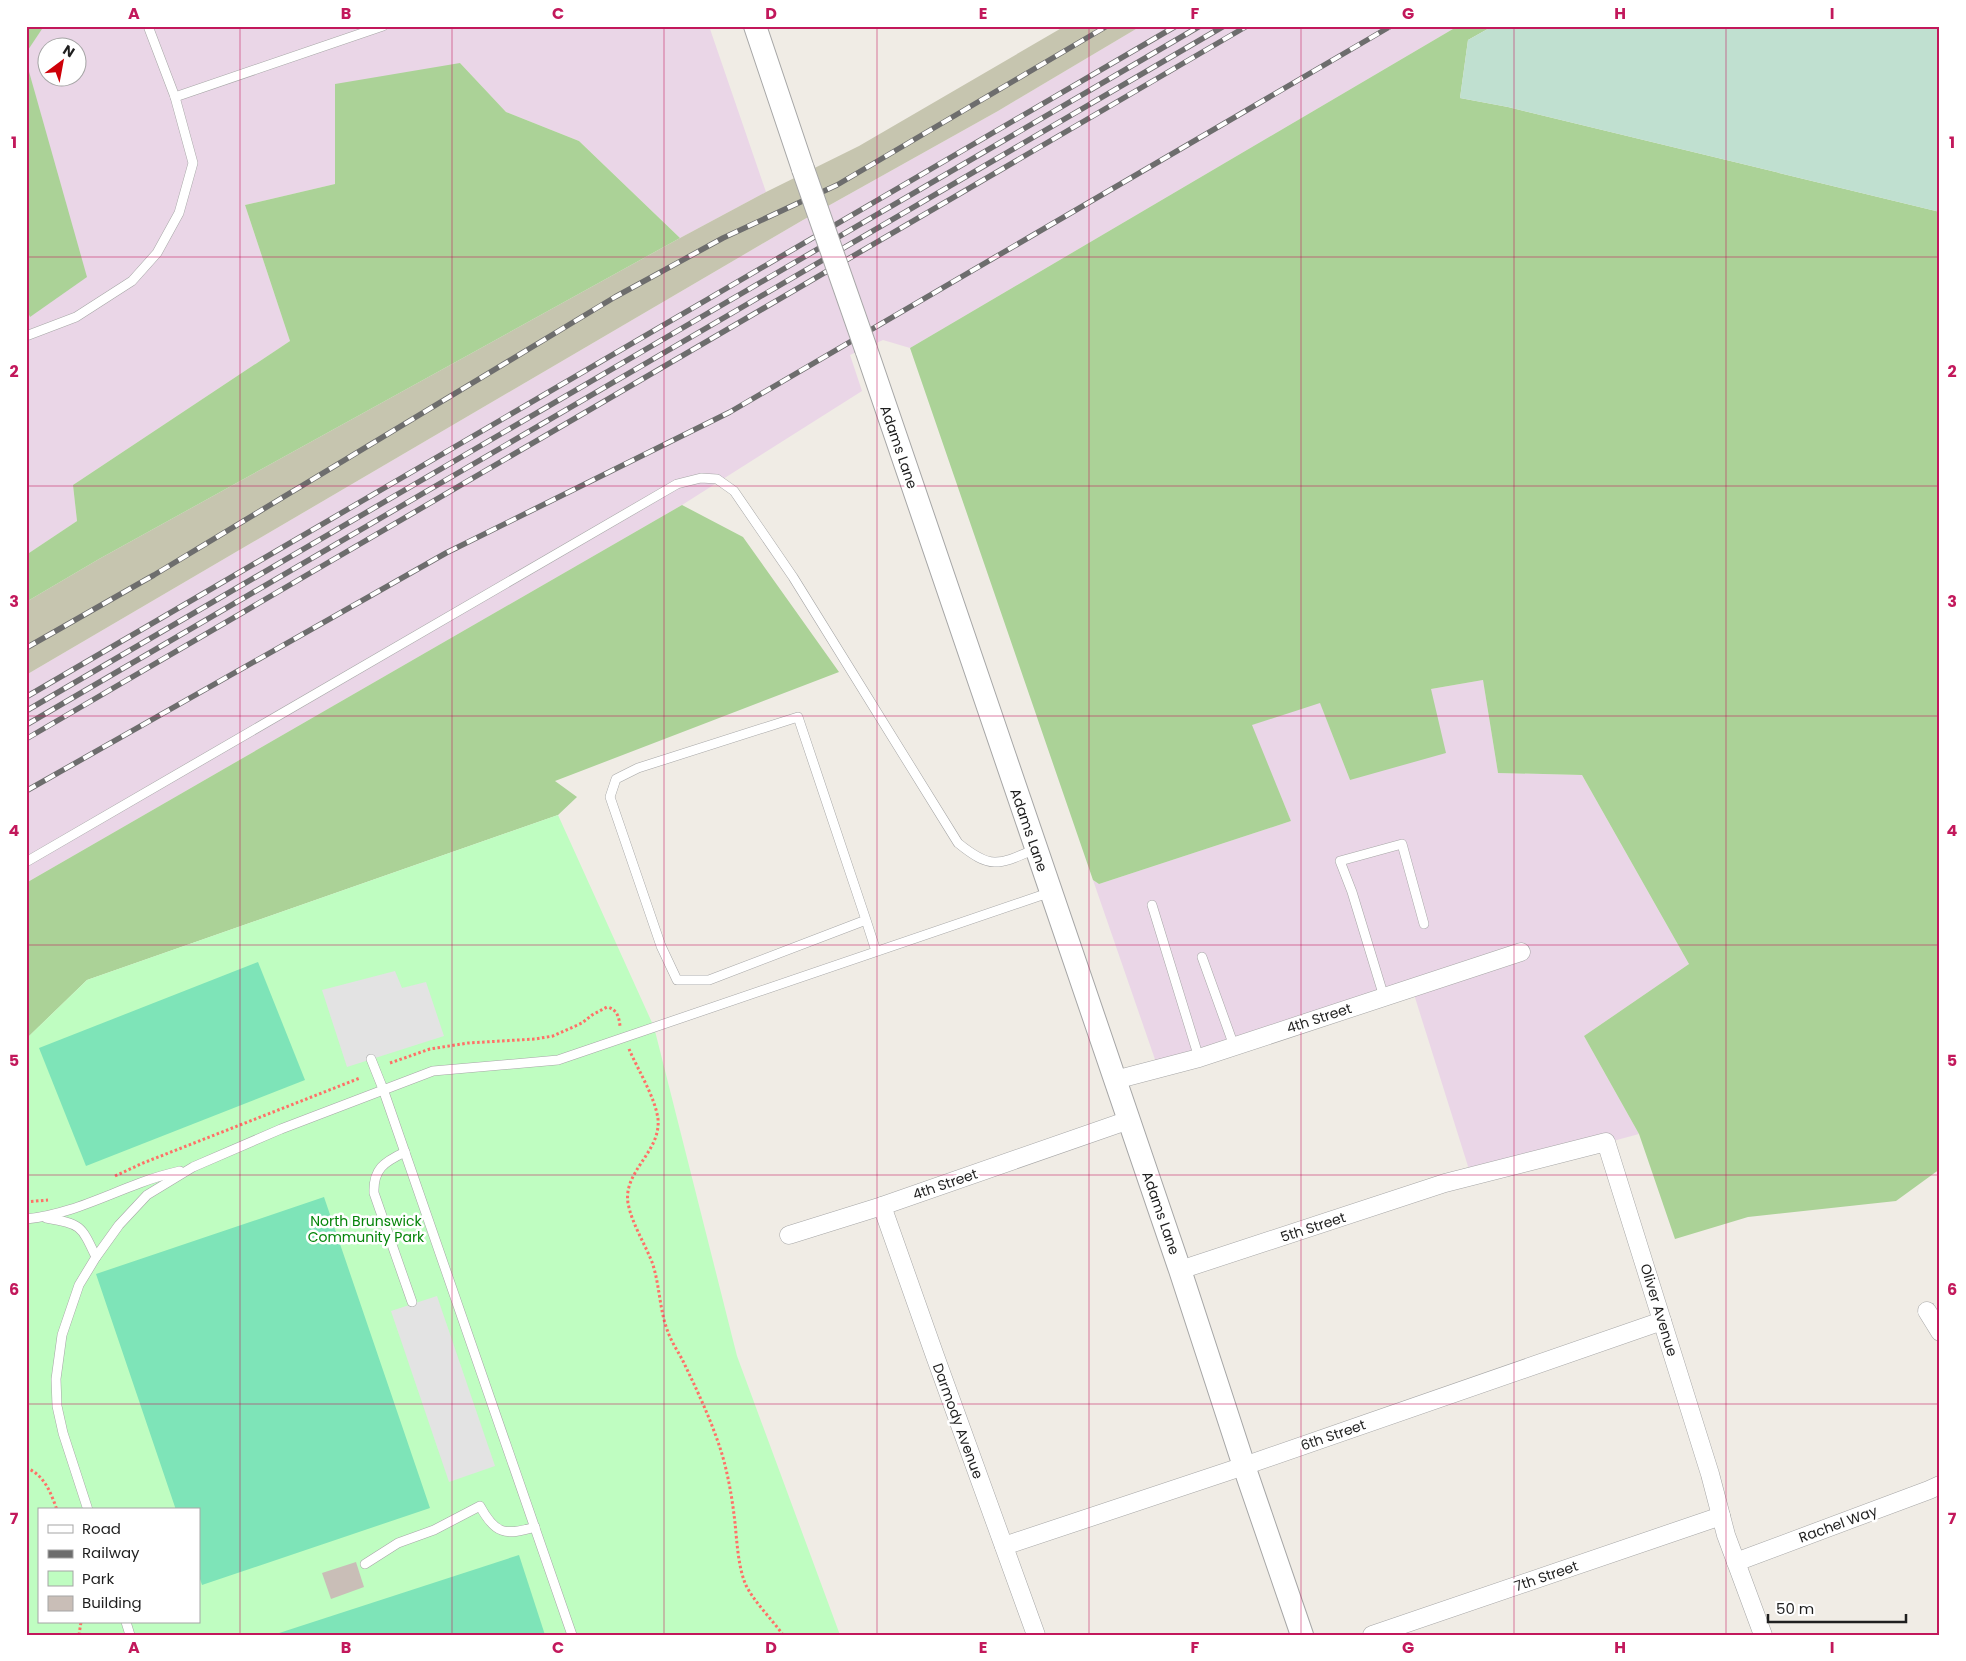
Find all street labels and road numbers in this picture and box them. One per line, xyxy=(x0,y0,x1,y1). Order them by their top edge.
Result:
street label: Adams Lane xyxy=(875,403,923,492)
street label: Adams Lane xyxy=(1005,786,1053,875)
street label: 4th Street xyxy=(1284,998,1354,1038)
street label: 4th Street xyxy=(910,1164,980,1204)
street label: Adams Lane xyxy=(1137,1169,1185,1258)
street label: 5th Street xyxy=(1278,1207,1348,1247)
street label: Oliver Avenue xyxy=(1635,1261,1683,1359)
street label: Darmody Avenue xyxy=(928,1360,988,1482)
street label: 6th Street xyxy=(1298,1415,1368,1455)
street label: Rachel Way xyxy=(1796,1500,1880,1547)
street label: 7th Street xyxy=(1511,1556,1581,1596)

